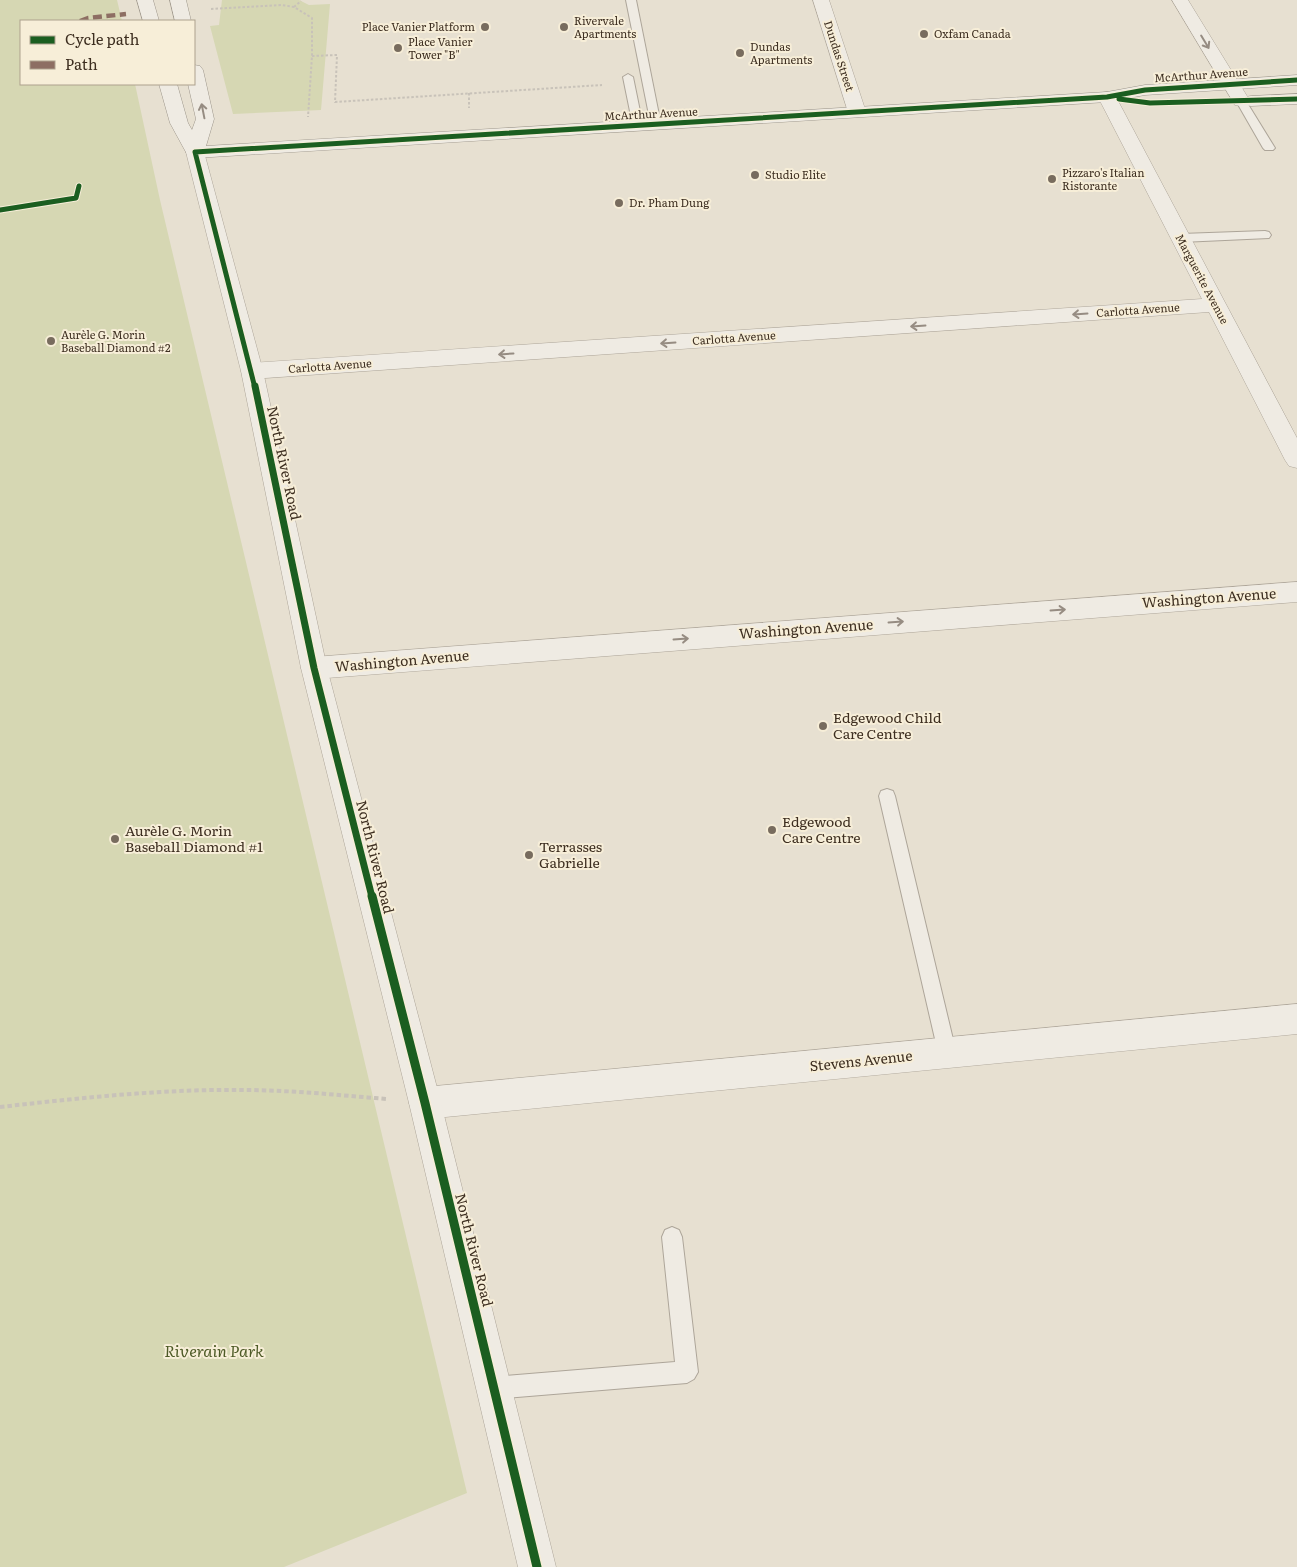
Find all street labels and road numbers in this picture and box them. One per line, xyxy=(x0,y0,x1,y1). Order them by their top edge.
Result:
street label: Dundas Street xyxy=(821,18,859,94)
street label: McArthur Avenue xyxy=(1154,63,1249,85)
street label: McArthur Avenue xyxy=(604,103,698,123)
street label: Marguerite Avenue xyxy=(1172,231,1234,327)
street label: Carlotta Avenue xyxy=(1096,298,1181,320)
street label: Carlotta Avenue xyxy=(692,326,777,348)
street label: Carlotta Avenue xyxy=(288,354,373,376)
street label: North River Road xyxy=(263,404,307,522)
street label: Washington Avenue xyxy=(1141,582,1277,612)
street label: Washington Avenue xyxy=(738,613,874,643)
street label: Washington Avenue xyxy=(334,644,470,676)
street label: North River Road xyxy=(352,798,400,916)
street label: Stevens Avenue xyxy=(808,1045,913,1075)
street label: North River Road xyxy=(451,1191,499,1309)

